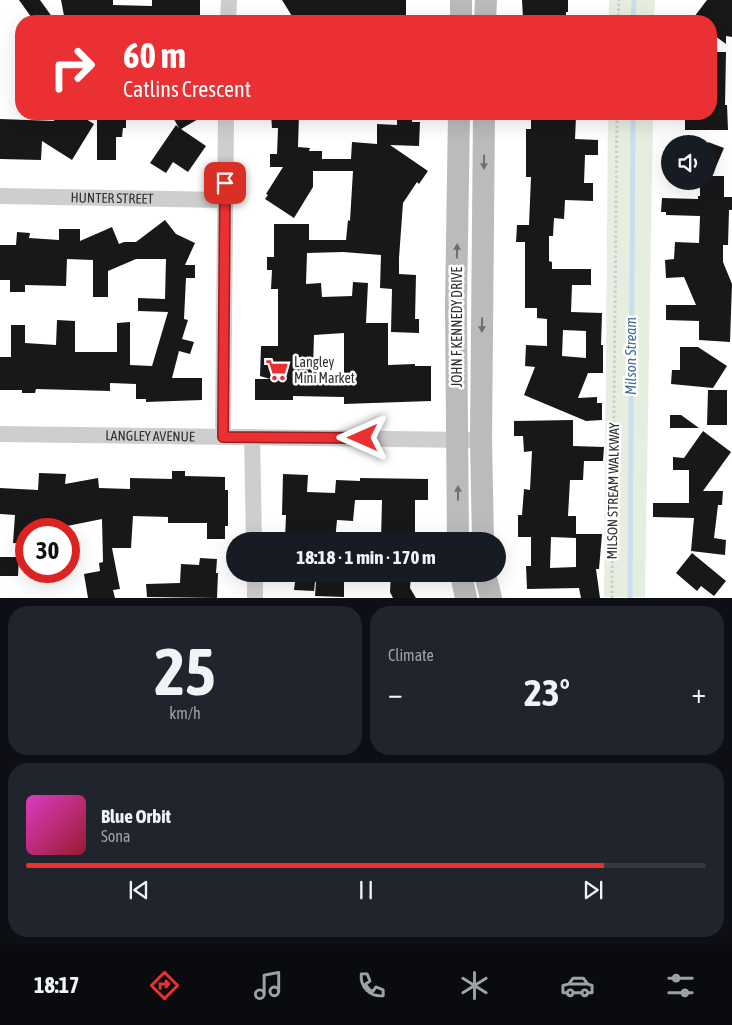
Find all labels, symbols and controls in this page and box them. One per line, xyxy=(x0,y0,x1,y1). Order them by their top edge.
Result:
icon: right xyxy=(40,35,105,100)
text: 60 m xyxy=(123,35,186,75)
text: Catlins Crescent xyxy=(123,76,251,102)
map controls xyxy=(661,135,716,190)
button: sound xyxy=(661,135,716,190)
one-way arrow xyxy=(480,155,488,171)
pin xyxy=(204,162,246,204)
icon: arrive xyxy=(211,169,239,197)
street label: HUNTER STREET xyxy=(70,189,154,207)
one-way arrow xyxy=(453,242,461,258)
street label: JOHN F KENNEDY DRIVE xyxy=(449,267,465,387)
one-way arrow xyxy=(478,317,486,333)
water label: Milson Stream xyxy=(622,317,639,395)
place label: Langley Mini Market xyxy=(294,354,355,386)
supermarket icon: Langley Mini Market xyxy=(264,357,290,383)
position arrow xyxy=(336,411,388,463)
street label: MILSON STREAM WALKWAY xyxy=(604,422,622,560)
street label: LANGLEY AVENUE xyxy=(105,427,195,444)
one-way arrow xyxy=(454,484,462,500)
speed limit sign: 30 xyxy=(15,518,80,583)
text: 18:18 · 1 min · 170 m xyxy=(296,546,436,568)
text: 25 xyxy=(154,634,216,709)
text: Climate xyxy=(388,646,434,664)
text: 23° xyxy=(524,671,570,714)
text: − xyxy=(388,677,403,709)
text: + xyxy=(691,677,706,709)
text: km/h xyxy=(169,704,201,722)
text: Blue Orbit xyxy=(101,805,171,827)
text: Sona xyxy=(101,827,130,845)
icon: previous xyxy=(125,876,153,904)
icon: pause xyxy=(352,876,380,904)
icon: next xyxy=(579,876,607,904)
icon: directions xyxy=(147,968,182,1003)
icon: music xyxy=(251,968,286,1003)
icon: phone xyxy=(354,968,389,1003)
icon: climate xyxy=(457,968,492,1003)
icon: car xyxy=(560,968,595,1003)
icon: filters xyxy=(663,968,698,1003)
text: 18:17 xyxy=(34,972,79,998)

